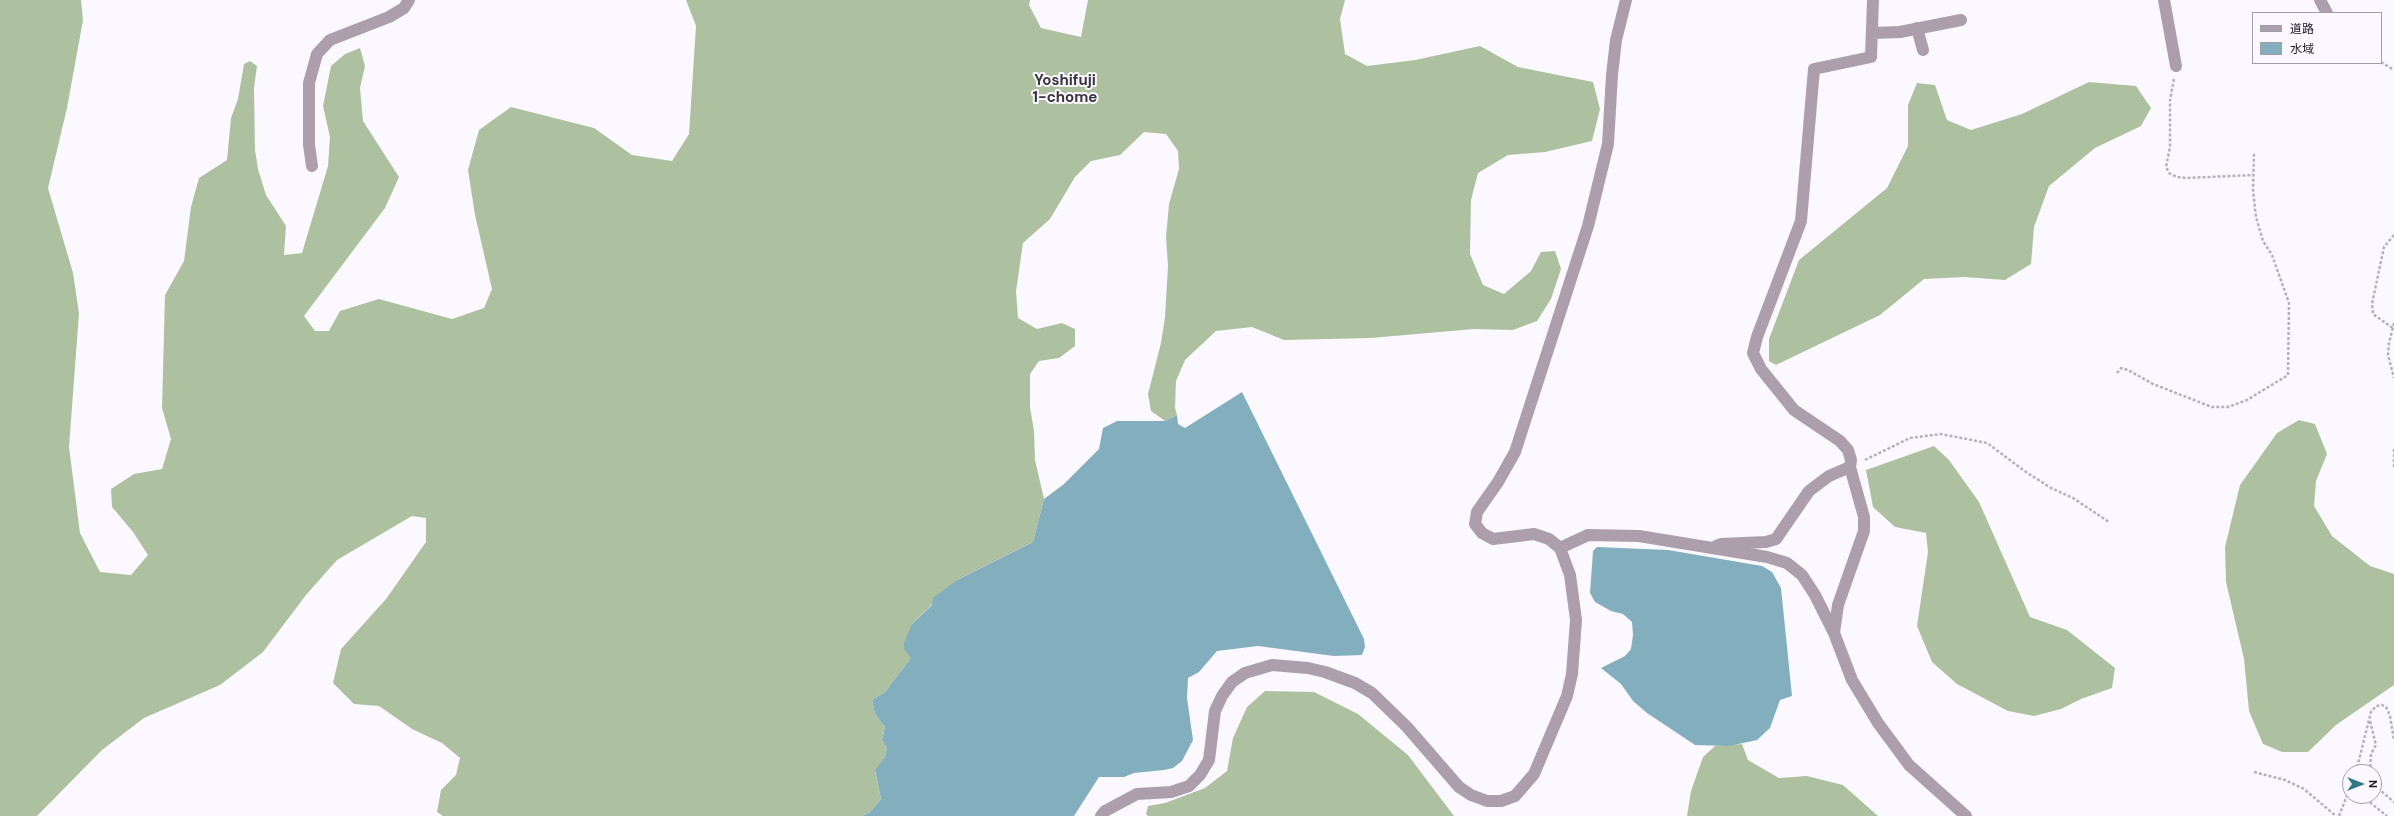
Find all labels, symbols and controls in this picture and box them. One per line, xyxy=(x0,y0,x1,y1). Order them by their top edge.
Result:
legend xyxy=(2252,12,2382,64)
text: 道路 xyxy=(2290,21,2314,37)
text: 水域 xyxy=(2290,41,2314,57)
district label: Yoshifuji 1-chome xyxy=(1033,72,1097,107)
north arrow xyxy=(2342,764,2382,804)
text: N xyxy=(2366,780,2380,788)

